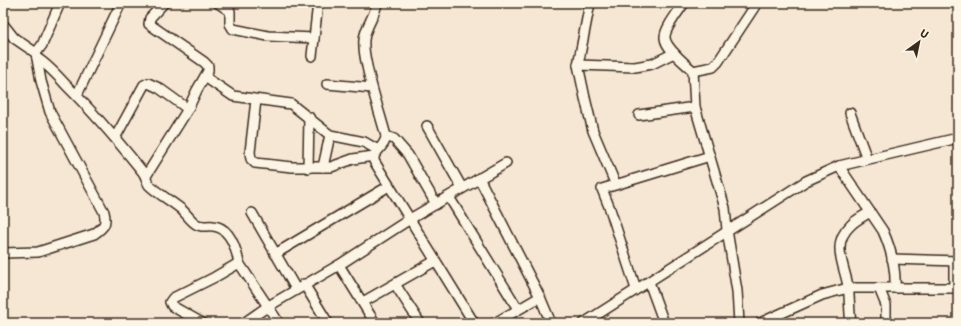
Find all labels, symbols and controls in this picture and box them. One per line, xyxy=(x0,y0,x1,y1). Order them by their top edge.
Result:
north arrow xyxy=(899,22,939,62)
text: U xyxy=(917,26,931,42)

